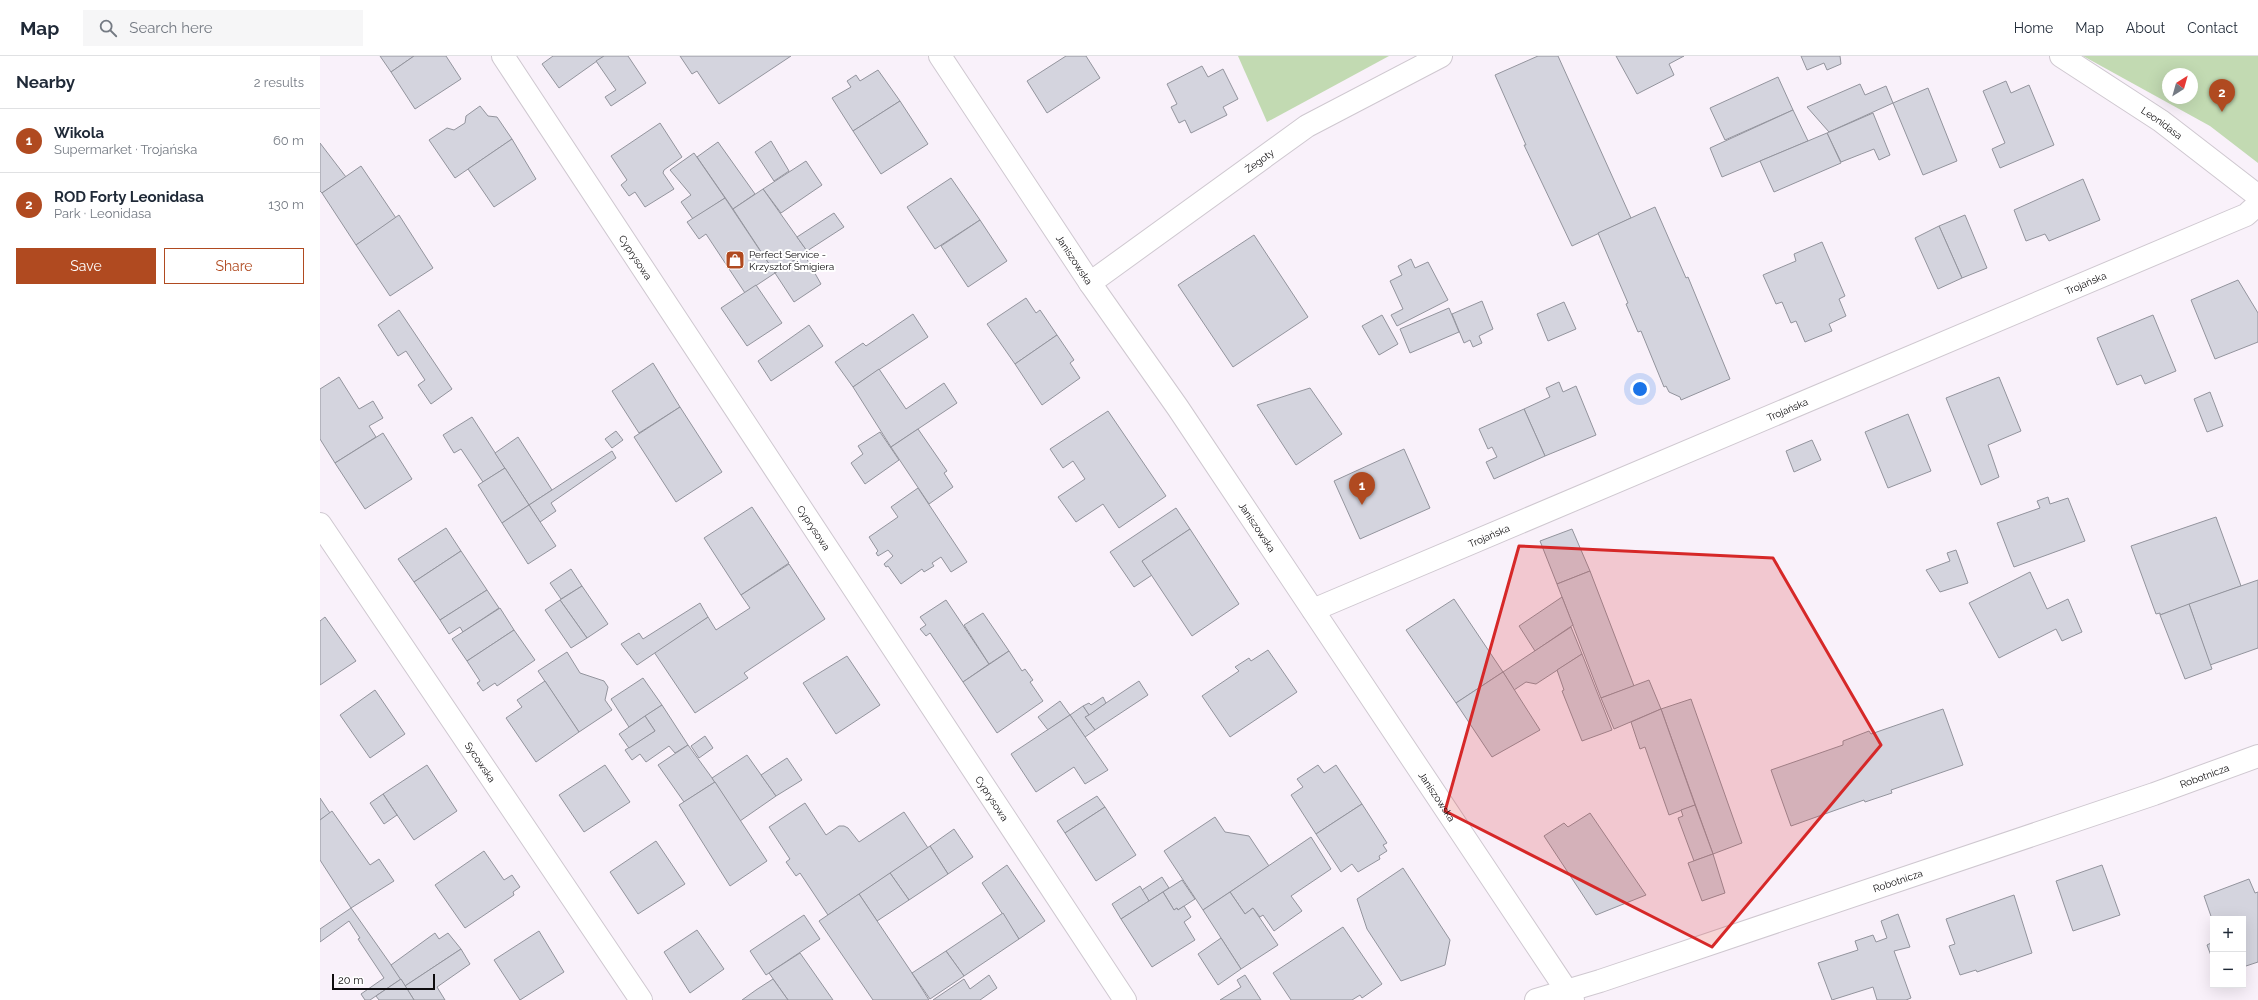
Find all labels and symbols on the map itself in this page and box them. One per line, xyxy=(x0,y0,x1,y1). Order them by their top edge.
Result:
north arrow xyxy=(2162,68,2198,104)
pin: 2 xyxy=(2209,79,2235,112)
street label: Leonidasa xyxy=(2140,104,2185,141)
street label: Żegoty xyxy=(1243,146,1276,175)
street label: Cyprysowa xyxy=(617,233,654,282)
street label: Janiszowska xyxy=(1054,233,1095,286)
shop icon: Perfect Service - Krzysztof Śmigiera xyxy=(724,249,746,271)
place label: Perfect Service - Krzysztof Śmigiera xyxy=(749,249,834,272)
street label: Trojańska xyxy=(2063,269,2108,296)
your location xyxy=(1630,379,1650,399)
street label: Trojańska xyxy=(1765,396,1809,423)
pin: 1 xyxy=(1349,472,1375,505)
street label: Janiszowska xyxy=(1237,500,1278,554)
street label: Cyprysowa xyxy=(795,503,833,552)
street label: Trojańska xyxy=(1467,522,1511,549)
street label: Sycowska xyxy=(463,740,498,784)
street label: Robotnicza xyxy=(2178,762,2230,790)
street label: Janiszowska xyxy=(1417,770,1458,823)
street label: Cyprysowa xyxy=(973,774,1011,823)
street label: Robotnicza xyxy=(1872,867,1924,894)
scale bar xyxy=(332,972,435,991)

